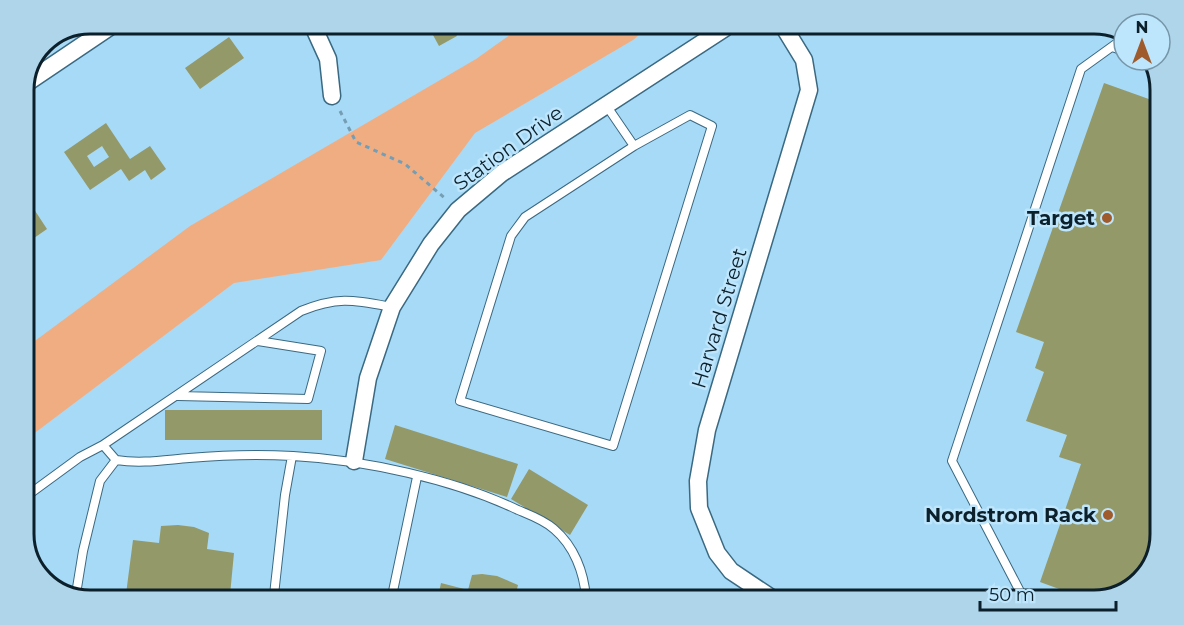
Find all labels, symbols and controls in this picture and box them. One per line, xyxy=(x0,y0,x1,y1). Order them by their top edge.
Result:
north arrow xyxy=(1112,12,1172,72)
text: N xyxy=(1136,18,1148,37)
street label: Station Drive xyxy=(449,100,567,196)
place label: Target xyxy=(1027,206,1095,230)
marker: Target xyxy=(1100,211,1114,225)
street label: Harvard Street xyxy=(686,245,752,391)
place label: Nordstrom Rack xyxy=(925,503,1097,527)
marker: Nordstrom Rack xyxy=(1101,508,1115,522)
scale bar xyxy=(980,574,1116,612)
text: 50 m xyxy=(989,584,1035,606)

